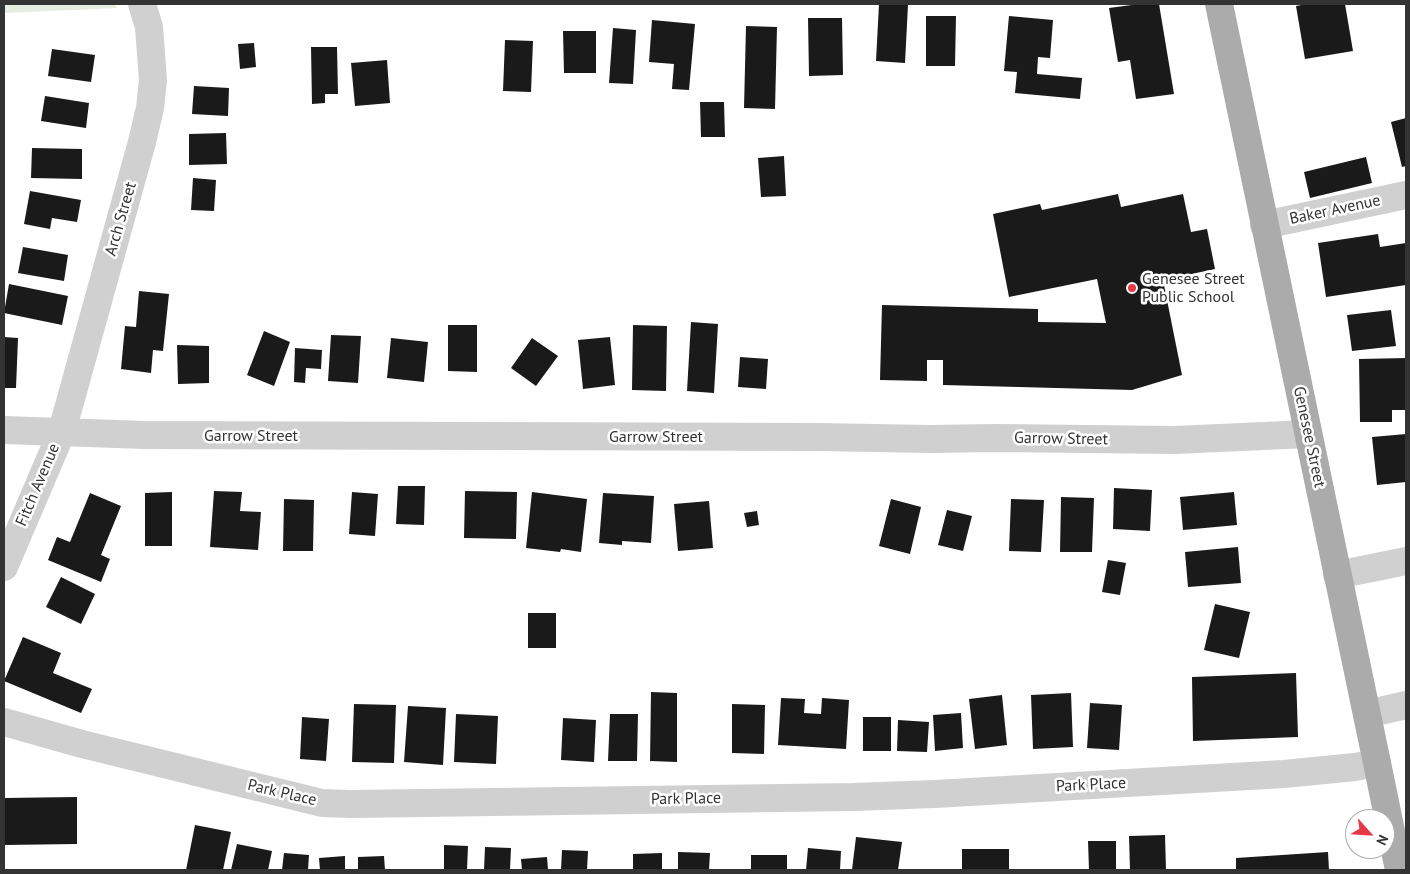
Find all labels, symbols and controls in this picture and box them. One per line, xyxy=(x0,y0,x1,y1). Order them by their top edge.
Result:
street label: Arch Street xyxy=(101,180,141,258)
street label: Baker Avenue xyxy=(1288,191,1382,229)
place label: Genesee Street Public School xyxy=(1142,269,1245,307)
marker: Genesee Street Public School xyxy=(1126,282,1138,294)
street label: Genesee Street xyxy=(1289,385,1329,489)
street label: Garrow Street xyxy=(204,426,298,446)
street label: Garrow Street xyxy=(609,427,703,447)
street label: Garrow Street xyxy=(1014,429,1108,449)
street label: Fitch Avenue xyxy=(12,441,64,529)
street label: Park Place xyxy=(1055,774,1127,796)
street label: Park Place xyxy=(246,776,318,810)
street label: Park Place xyxy=(651,789,721,809)
north arrow xyxy=(1345,809,1395,859)
text: N xyxy=(1372,832,1393,848)

